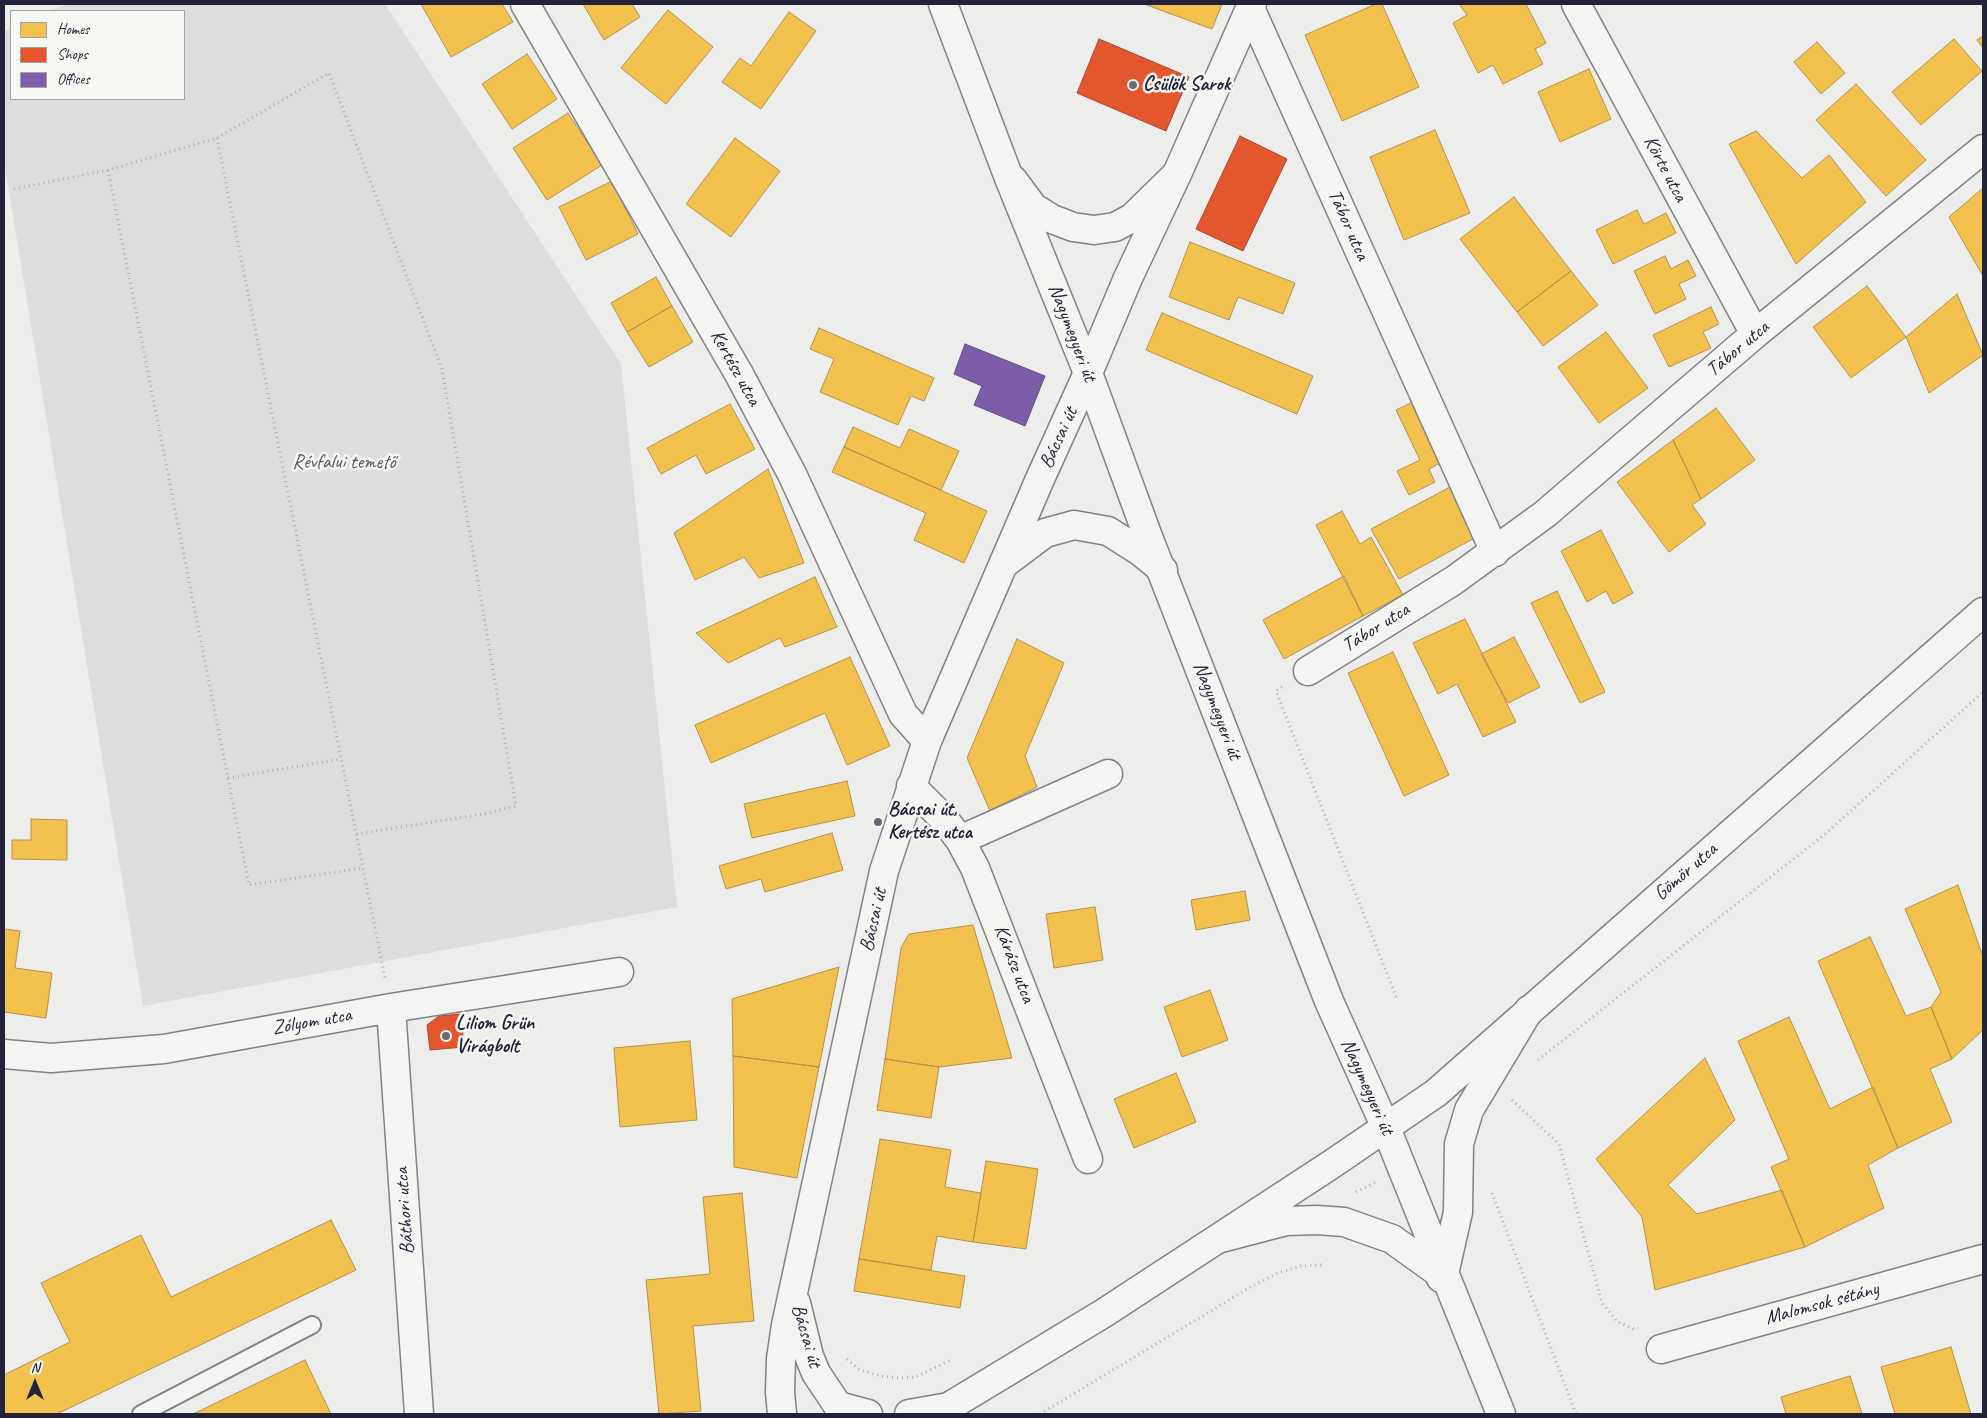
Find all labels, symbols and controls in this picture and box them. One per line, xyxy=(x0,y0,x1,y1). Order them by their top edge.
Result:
legend xyxy=(10,10,185,100)
text: Homes xyxy=(57,20,89,39)
text: Shops xyxy=(57,45,88,64)
text: Offices xyxy=(57,70,90,89)
place label: Csülök Sarok xyxy=(1143,73,1230,97)
marker: Csülök Sarok xyxy=(1127,79,1139,91)
street label: Körte utca xyxy=(1638,132,1692,206)
street label: Tábor utca xyxy=(1322,186,1374,264)
street label: Nagymegyeri út xyxy=(1042,281,1102,385)
street label: Tábor utca xyxy=(1702,316,1774,382)
street label: Kertész utca xyxy=(704,326,766,410)
street label: Bácsai út xyxy=(1035,404,1083,472)
park label: Révfalui temető xyxy=(292,451,396,475)
street label: Tábor utca xyxy=(1338,598,1414,658)
street label: Nagymegyeri út xyxy=(1187,659,1247,763)
place label: Bácsai út, Kertész utca xyxy=(888,798,972,845)
marker: Bácsai út, Kertész utca xyxy=(872,816,884,828)
street label: Gömör utca xyxy=(1649,838,1723,906)
street label: Bácsai út xyxy=(855,886,893,954)
street label: Kárász utca xyxy=(988,922,1040,1006)
street label: Zólyom utca xyxy=(271,1003,353,1041)
place label: Liliom Grün Virágbolt xyxy=(456,1012,534,1059)
marker: Liliom Grün Virágbolt xyxy=(440,1030,452,1042)
street label: Nagymegyeri út xyxy=(1335,1035,1399,1139)
street label: Báthori utca xyxy=(390,1167,420,1255)
street label: Malomsok sétány xyxy=(1763,1277,1881,1331)
street label: Bácsai út xyxy=(786,1302,826,1370)
north arrow xyxy=(10,1358,60,1408)
text: N xyxy=(31,1359,39,1376)

